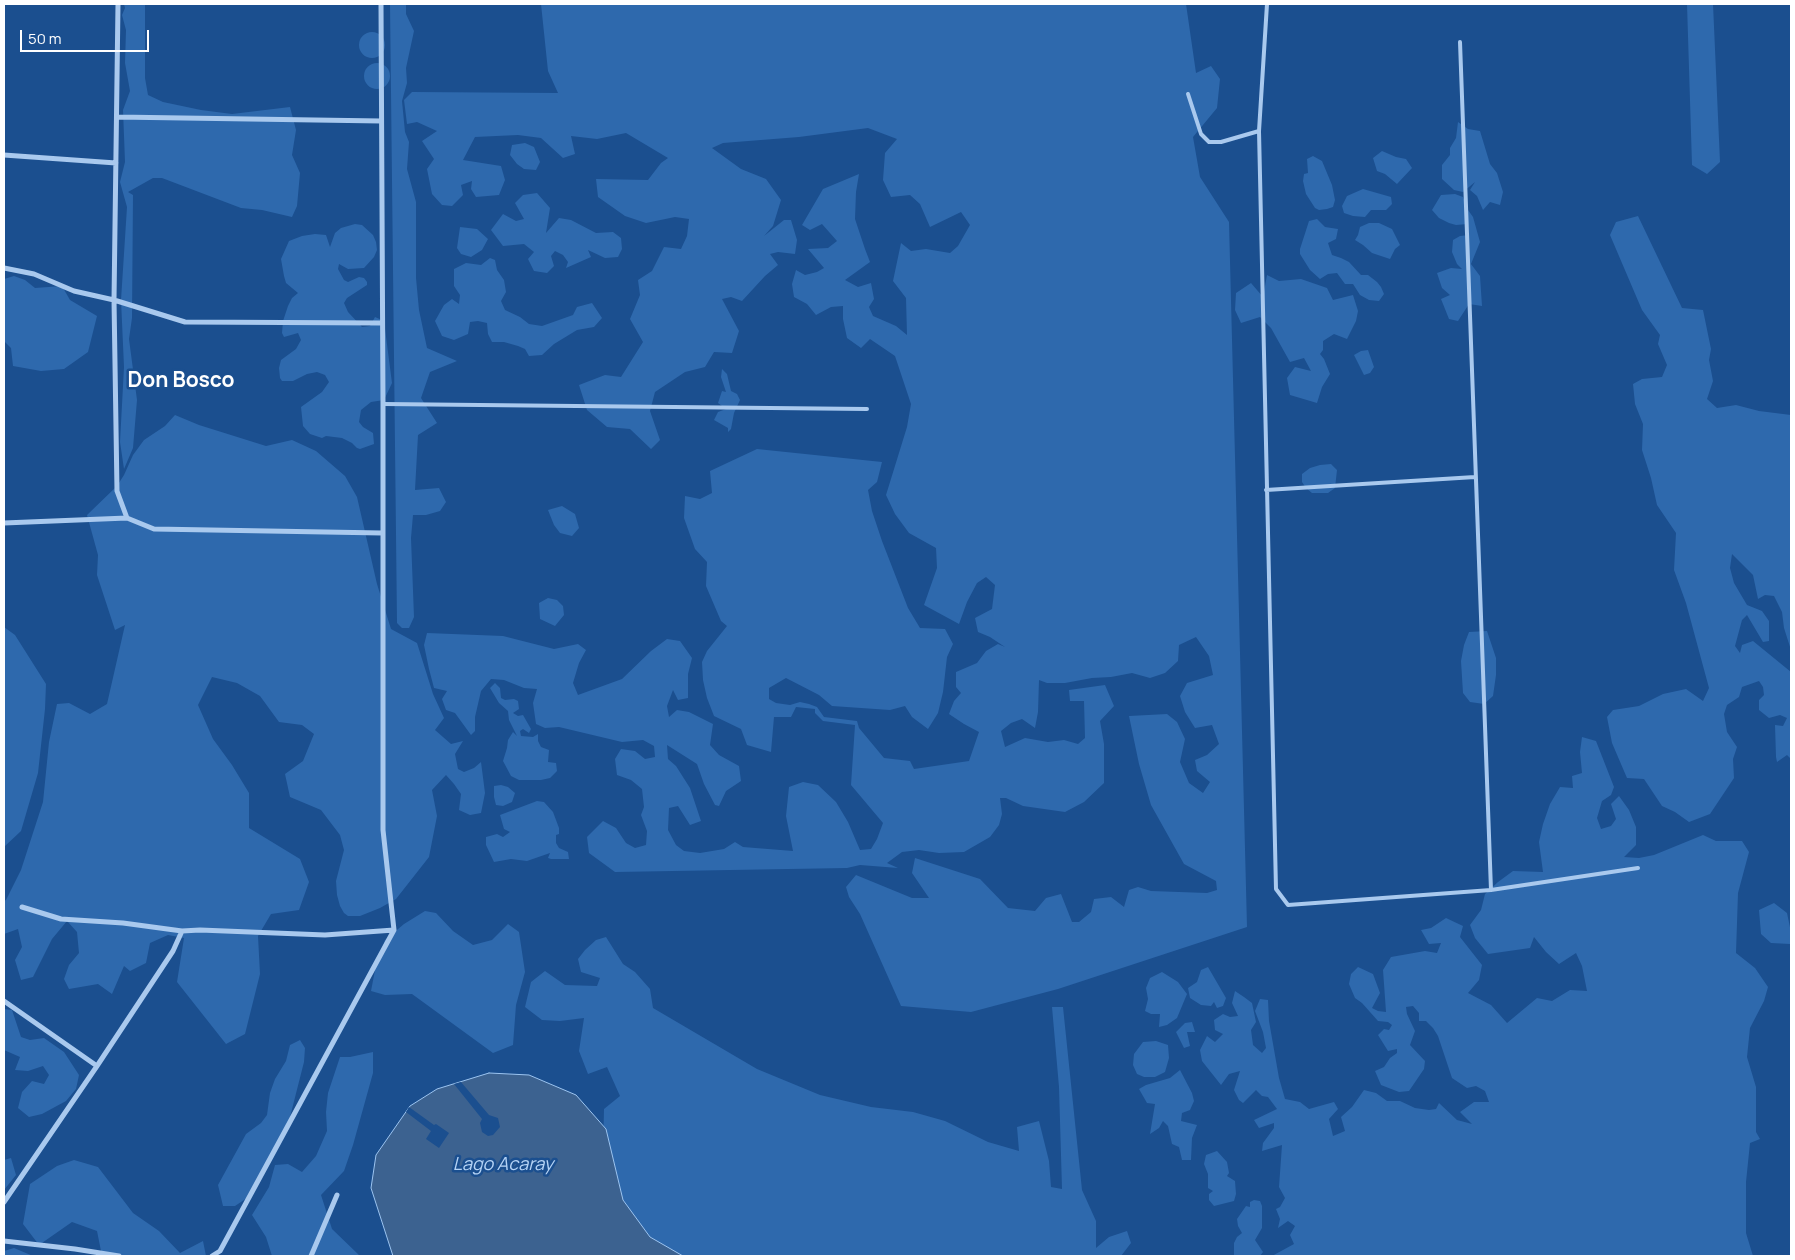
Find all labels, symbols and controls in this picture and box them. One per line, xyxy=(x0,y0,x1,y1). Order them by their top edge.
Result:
scale bar xyxy=(22,20,151,52)
text: 50 m xyxy=(28,28,62,49)
district label: Don Bosco xyxy=(127,368,235,394)
water label: Lago Acaray xyxy=(453,1154,553,1176)

